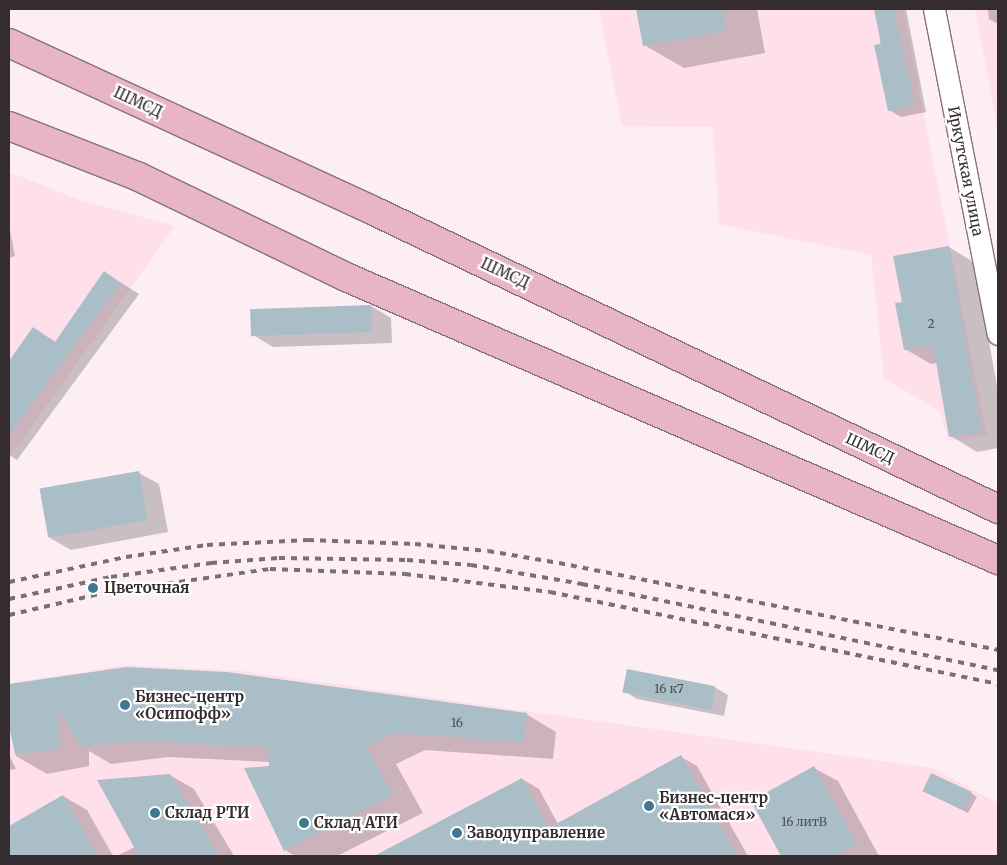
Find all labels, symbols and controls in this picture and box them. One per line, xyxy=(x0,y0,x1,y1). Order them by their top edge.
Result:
street label: ШМСД xyxy=(111,83,165,121)
street label: Иркутская улица xyxy=(945,104,987,238)
street label: ШМСД xyxy=(478,254,532,292)
house number: 2 xyxy=(927,317,935,331)
street label: ШМСД xyxy=(843,429,897,467)
place label: Цветочная xyxy=(104,579,190,597)
marker: Цветочная xyxy=(86,581,100,595)
house number: 16 к7 xyxy=(654,682,684,696)
place label: Бизнес-центр «Осипофф» xyxy=(135,687,244,722)
marker: Бизнес-центр «Осипофф» xyxy=(119,699,131,711)
house number: 16 xyxy=(451,716,463,730)
place label: Бизнес-центр «Автомася» xyxy=(659,788,768,823)
marker: Бизнес-центр «Автомася» xyxy=(643,800,655,812)
place label: Склад РТИ xyxy=(165,804,249,822)
marker: Склад РТИ xyxy=(149,807,161,819)
place label: Склад АТИ xyxy=(314,814,398,832)
house number: 16 литВ xyxy=(781,815,827,829)
marker: Склад АТИ xyxy=(298,817,310,829)
place label: Заводуправление xyxy=(467,824,605,842)
marker: Заводуправление xyxy=(451,827,463,839)

